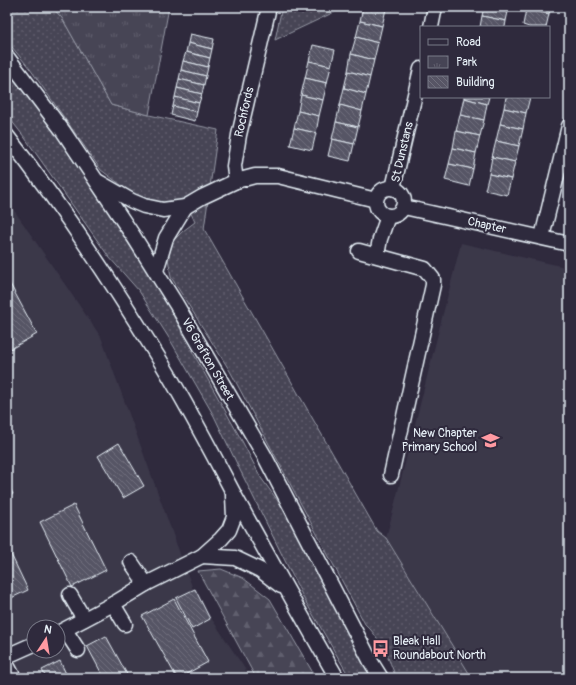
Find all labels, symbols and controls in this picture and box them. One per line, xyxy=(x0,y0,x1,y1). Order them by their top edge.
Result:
legend xyxy=(420,26,550,98)
text: Road xyxy=(456,35,481,50)
text: Park xyxy=(456,55,477,70)
text: Building xyxy=(456,75,495,90)
street label: Rochfords xyxy=(231,85,258,139)
street label: St Dunstans xyxy=(388,120,417,184)
street label: Chapter xyxy=(466,214,508,237)
street label: V6 Grafton Street xyxy=(178,315,237,403)
place label: New Chapter Primary School xyxy=(402,426,478,455)
school or university icon: New Chapter Primary School xyxy=(480,430,500,450)
north arrow xyxy=(26,619,66,659)
text: N xyxy=(43,623,54,637)
place label: Bleak Hall Roundabout North xyxy=(393,634,486,663)
bus stop icon: Bleak Hall Roundabout North xyxy=(370,638,390,658)

